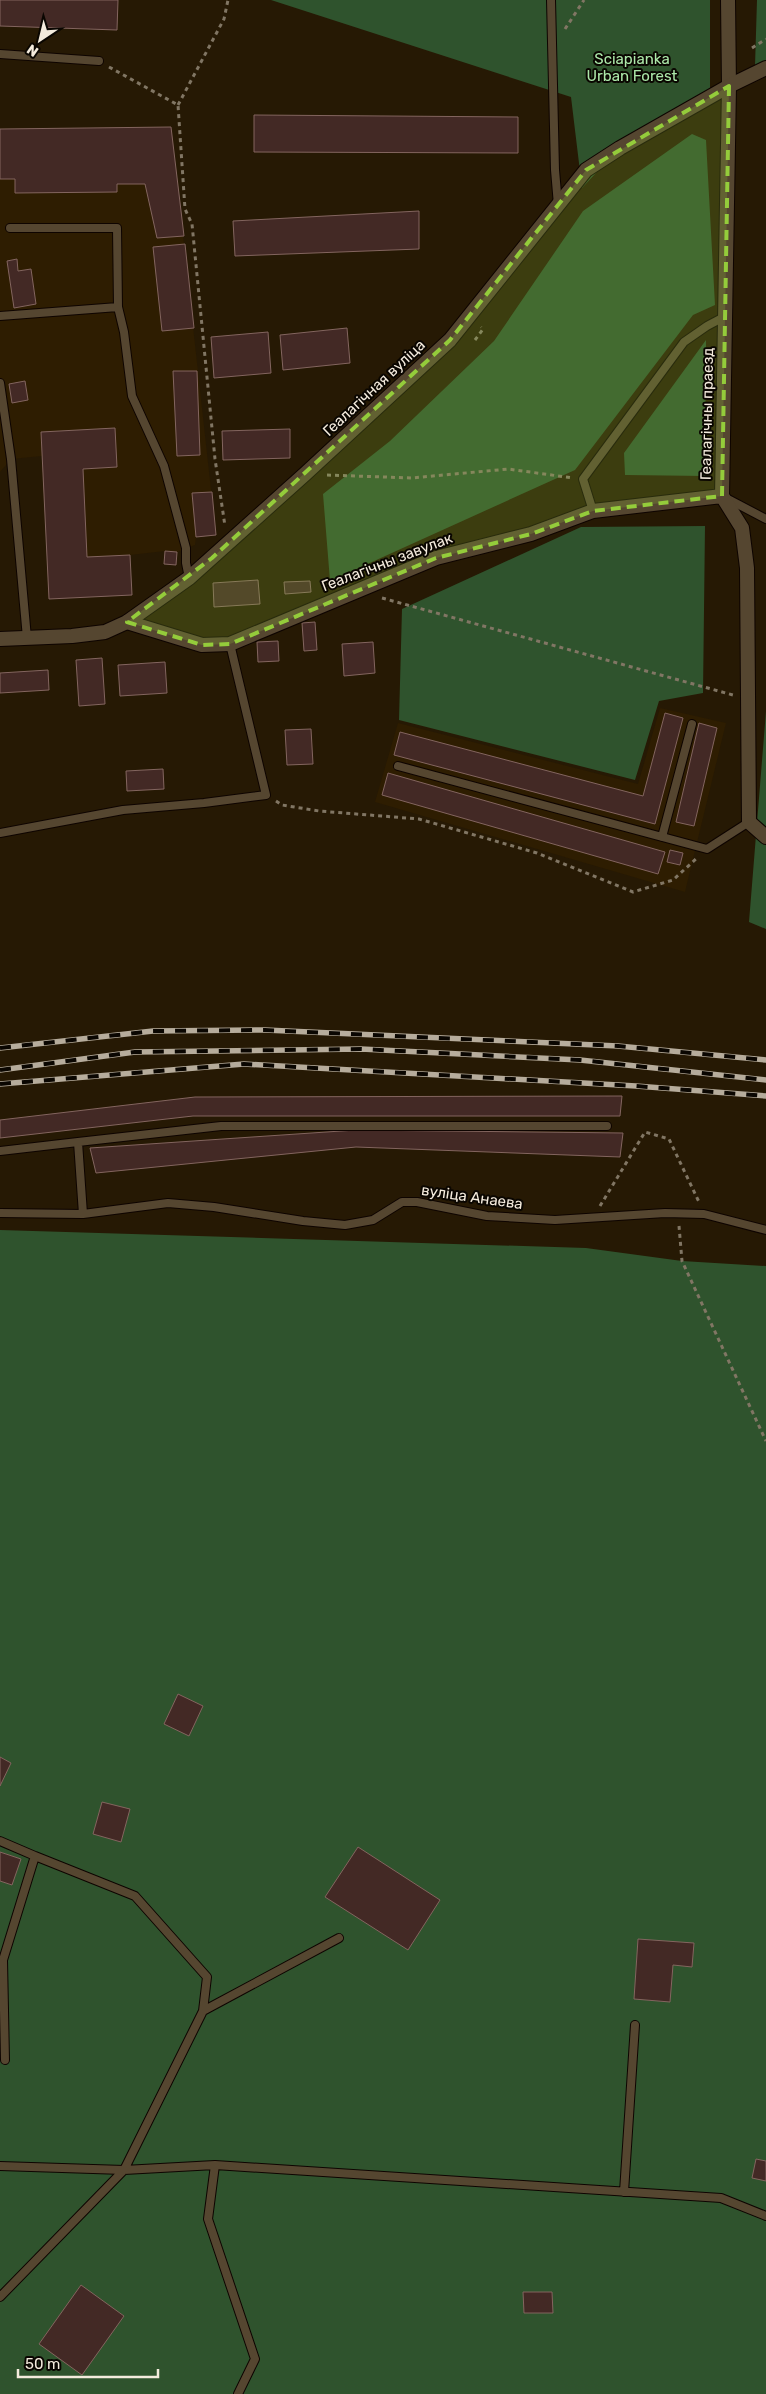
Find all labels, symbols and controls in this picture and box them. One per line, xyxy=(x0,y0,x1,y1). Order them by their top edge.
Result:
north arrow xyxy=(15,15,65,65)
text: N xyxy=(24,40,42,60)
park label: Sciapianka Urban Forest xyxy=(587,50,678,85)
street label: Геалагічная вуліца xyxy=(319,336,429,440)
street label: Геалагічны праезд xyxy=(697,348,717,480)
street label: Геалагічны завулак xyxy=(319,529,455,595)
street label: вуліца Анаева xyxy=(420,1181,524,1213)
scale bar xyxy=(18,2346,158,2378)
text: 50 m xyxy=(25,2355,60,2373)

